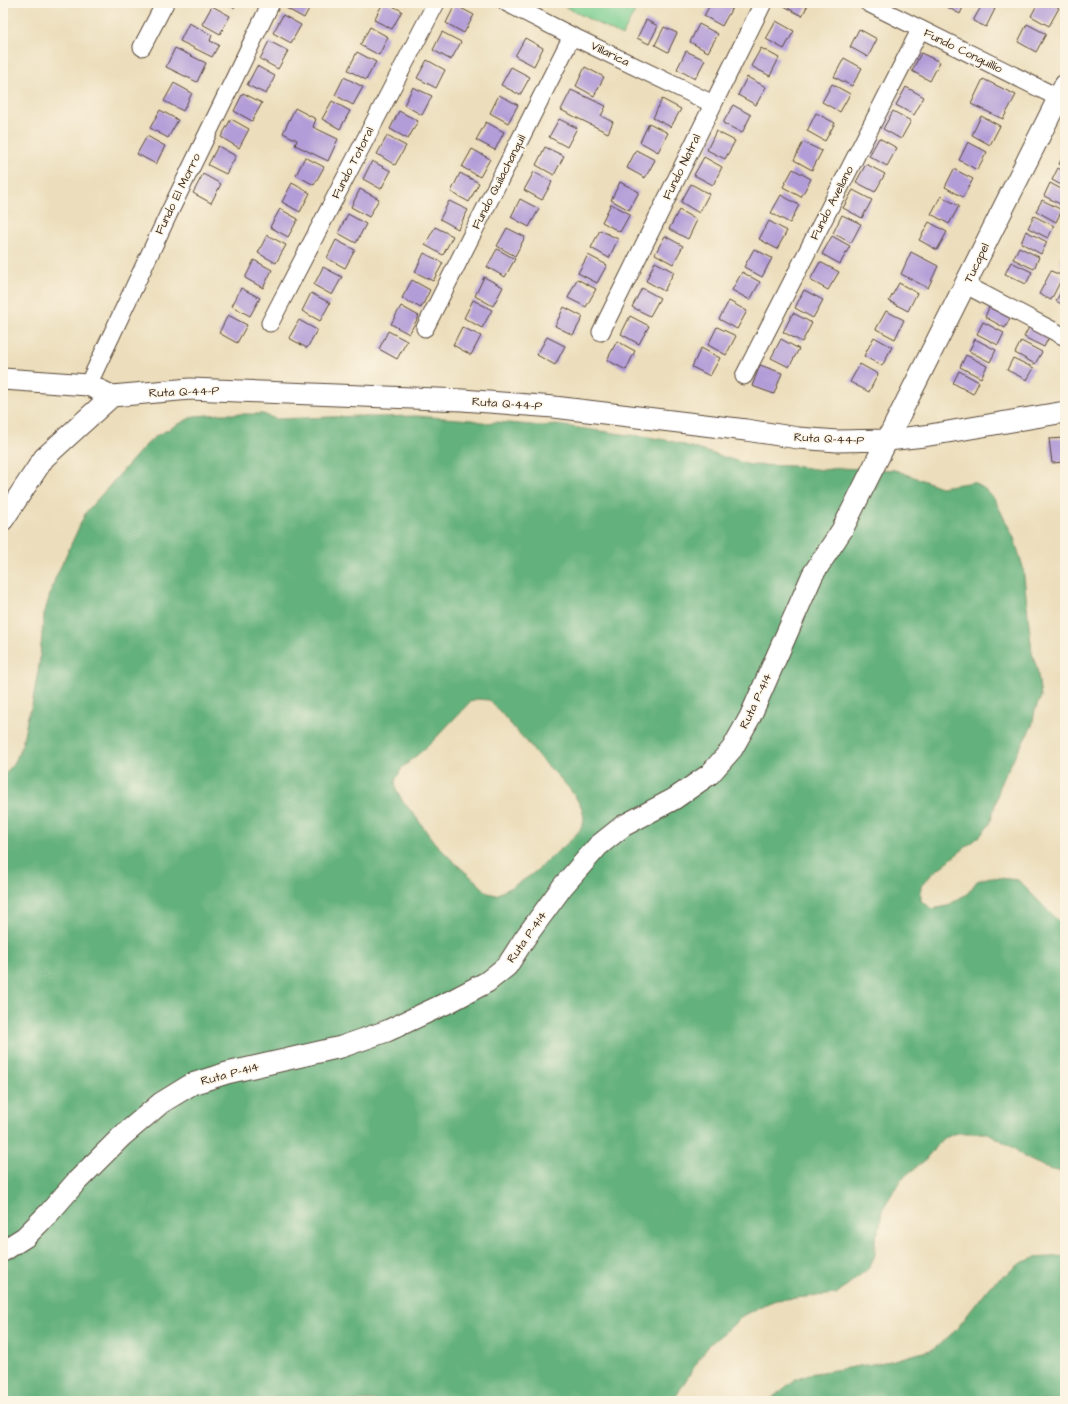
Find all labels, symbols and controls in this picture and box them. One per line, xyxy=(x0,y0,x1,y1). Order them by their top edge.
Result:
street label: Fundo Conguillío xyxy=(920,25,1006,78)
street label: Villarica xyxy=(588,37,632,71)
street label: Fundo Totoral xyxy=(328,124,378,202)
street label: Fundo Natral xyxy=(659,131,705,203)
street label: Fundo Quilachanquil xyxy=(468,132,530,232)
street label: Fundo El Morro xyxy=(151,150,205,238)
street label: Fundo Avellano xyxy=(806,163,858,243)
street label: Tucapel xyxy=(960,240,994,286)
street label: Ruta Q-44-P xyxy=(149,382,220,402)
street label: Ruta Q-44-P xyxy=(471,393,543,415)
street label: Ruta Q-44-P xyxy=(793,429,865,449)
street label: Ruta P-414 xyxy=(736,670,776,732)
street label: Ruta P-414 xyxy=(503,908,551,966)
street label: Ruta P-414 xyxy=(199,1058,261,1090)

